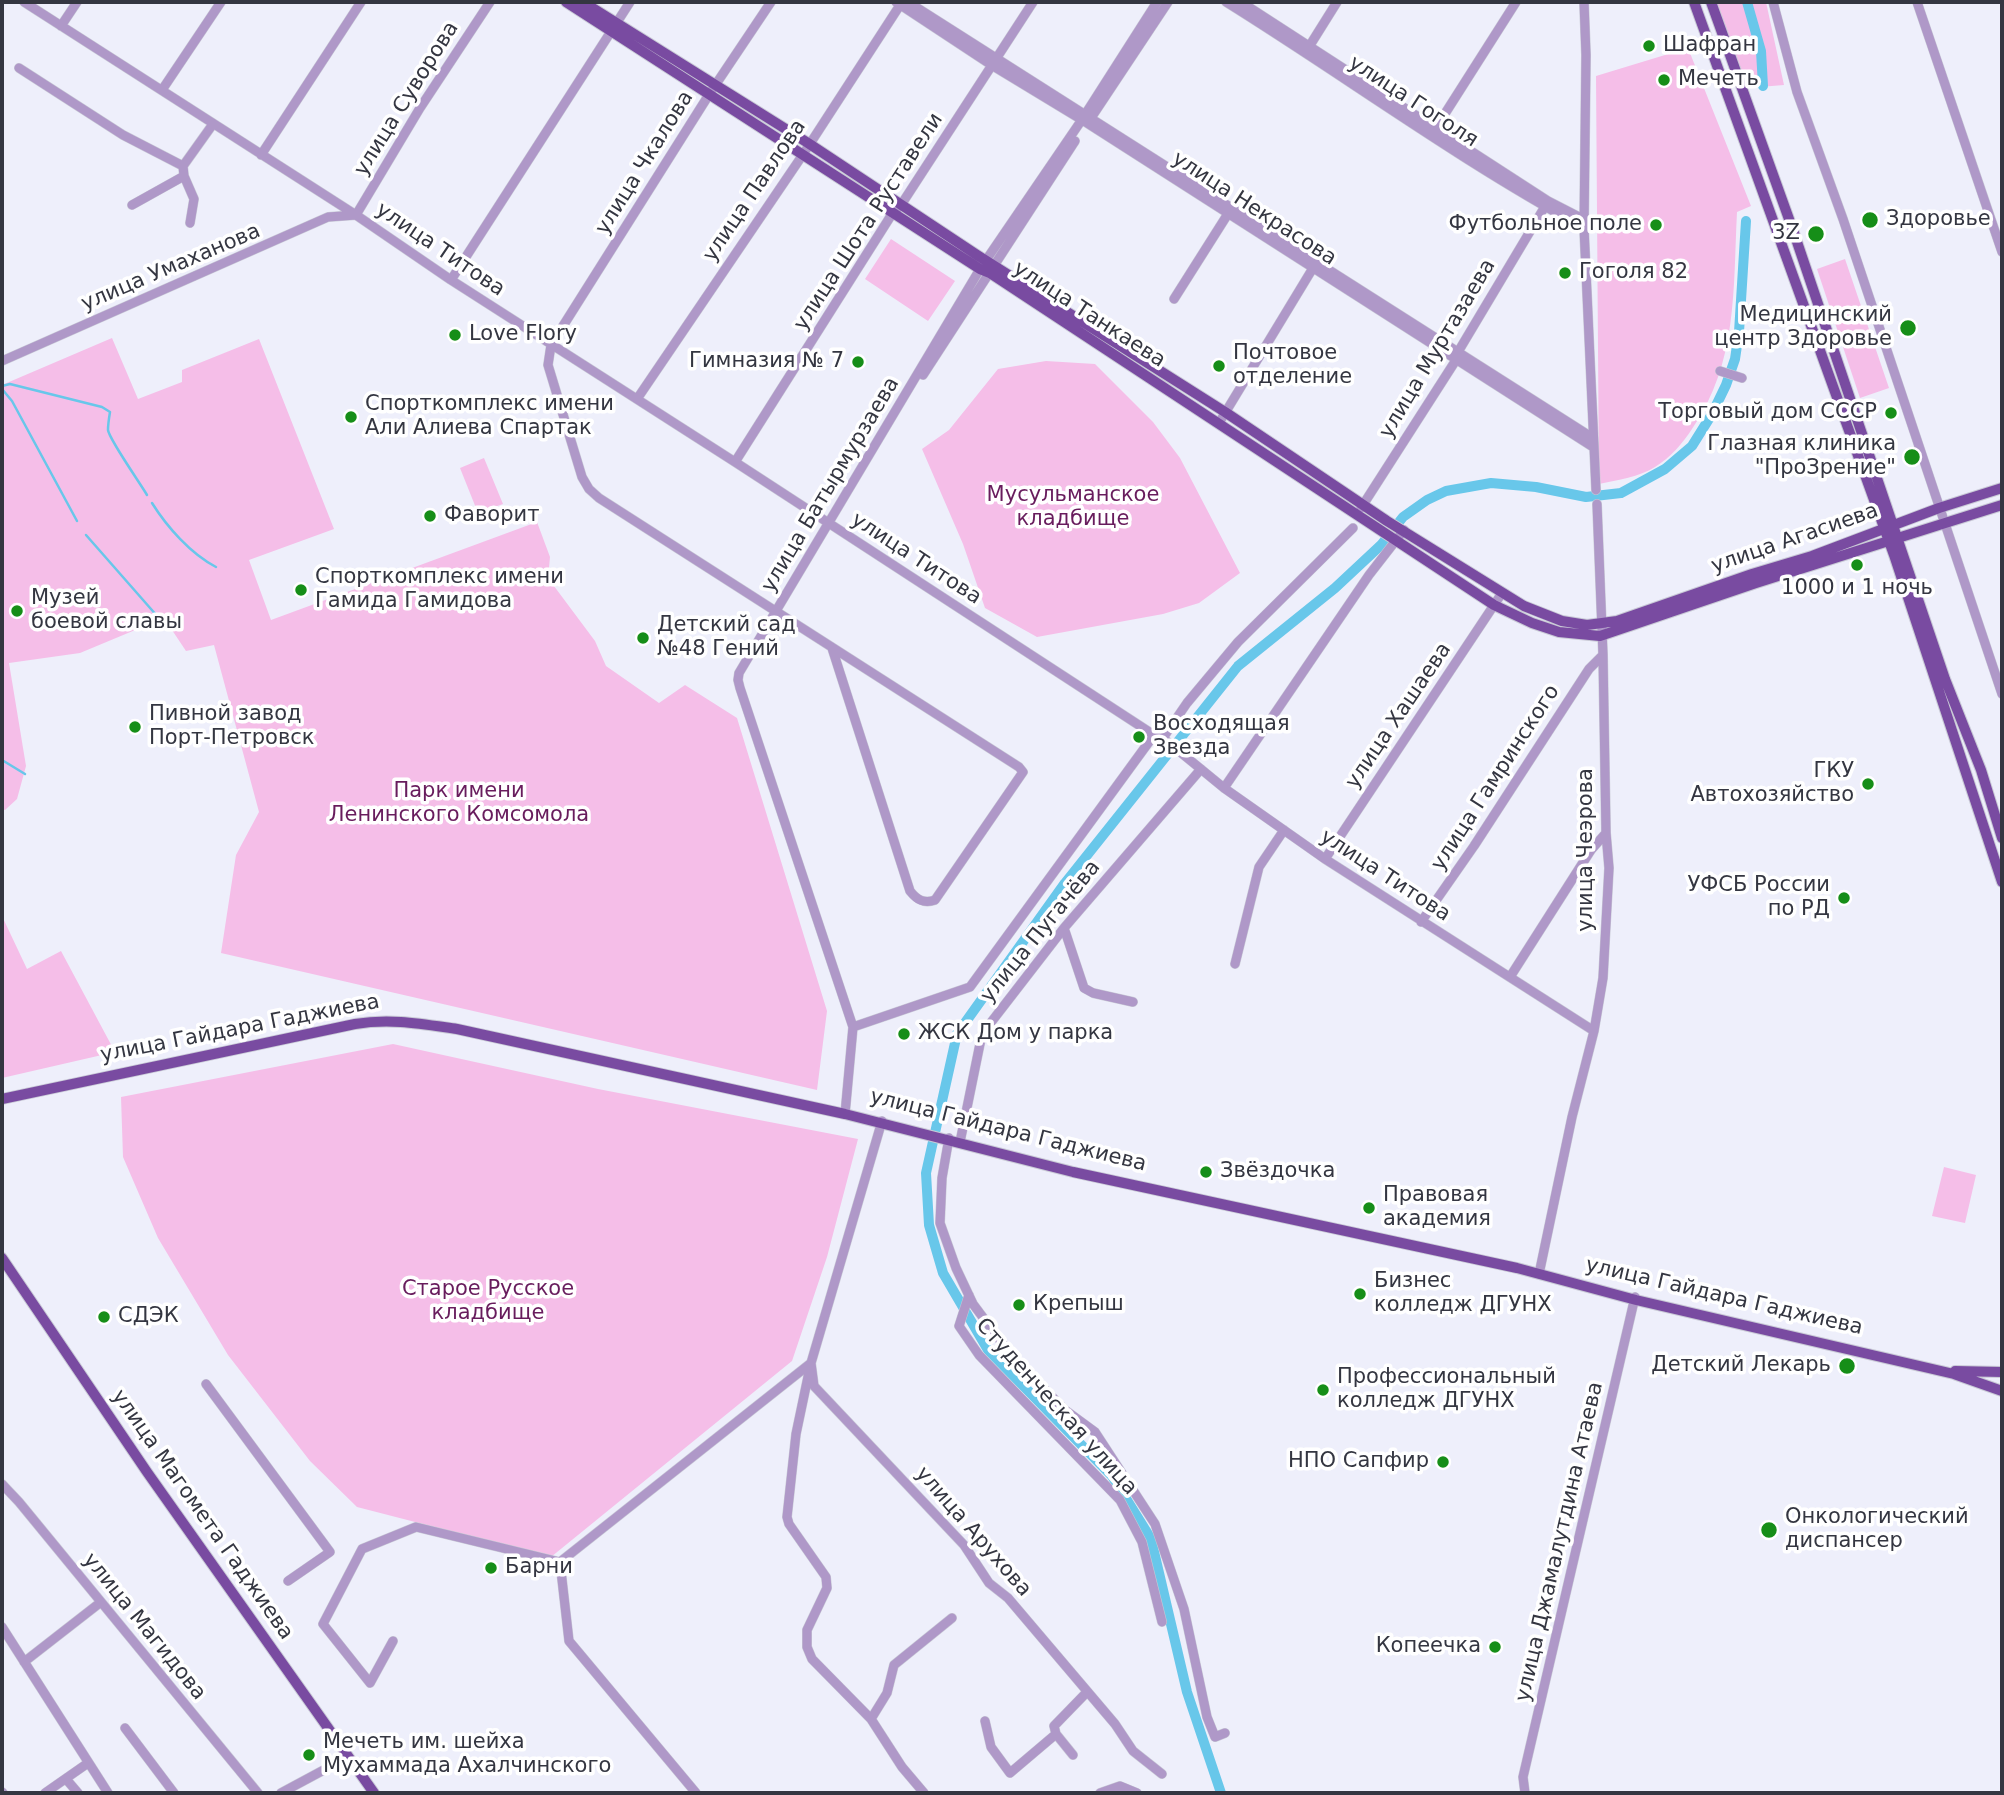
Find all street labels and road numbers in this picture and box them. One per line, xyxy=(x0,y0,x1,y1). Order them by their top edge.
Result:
street label: улица Суворова xyxy=(349,17,465,181)
street label: улица Гоголя xyxy=(1344,51,1482,153)
street label: улица Чкалова xyxy=(591,86,699,240)
street label: улица Шота Руставели xyxy=(789,108,949,336)
street label: улица Павлова xyxy=(698,115,812,267)
street label: улица Некрасова xyxy=(1167,147,1341,271)
street label: улица Титова xyxy=(371,198,509,302)
street label: улица Умаханова xyxy=(78,219,264,317)
street label: улица Муртазаева xyxy=(1375,255,1501,443)
street label: улица Танкаева xyxy=(1008,256,1170,374)
street label: улица Батырмурзаева xyxy=(757,373,905,597)
street label: улица Агасиева xyxy=(1708,499,1882,579)
street label: улица Титова xyxy=(846,508,986,610)
street label: улица Хашаева xyxy=(1341,638,1457,794)
street label: улица Гамринского xyxy=(1426,680,1566,876)
street label: улица Чеэрова xyxy=(1574,768,1600,932)
street label: улица Титова xyxy=(1315,825,1455,927)
street label: улица Пугачёва xyxy=(976,856,1106,1008)
street label: улица Гайдара Гаджиева xyxy=(98,990,382,1068)
street label: улица Гайдара Гаджиева xyxy=(867,1084,1149,1178)
street label: улица Гайдара Гаджиева xyxy=(1583,1253,1865,1341)
street label: Студенческая улица xyxy=(970,1314,1142,1500)
street label: улица Джамалутдина Атаева xyxy=(1511,1380,1609,1704)
street label: улица Магомета Гаджиева xyxy=(106,1385,298,1645)
street label: улица Арухова xyxy=(910,1462,1036,1602)
street label: улица Магидова xyxy=(77,1548,211,1706)

